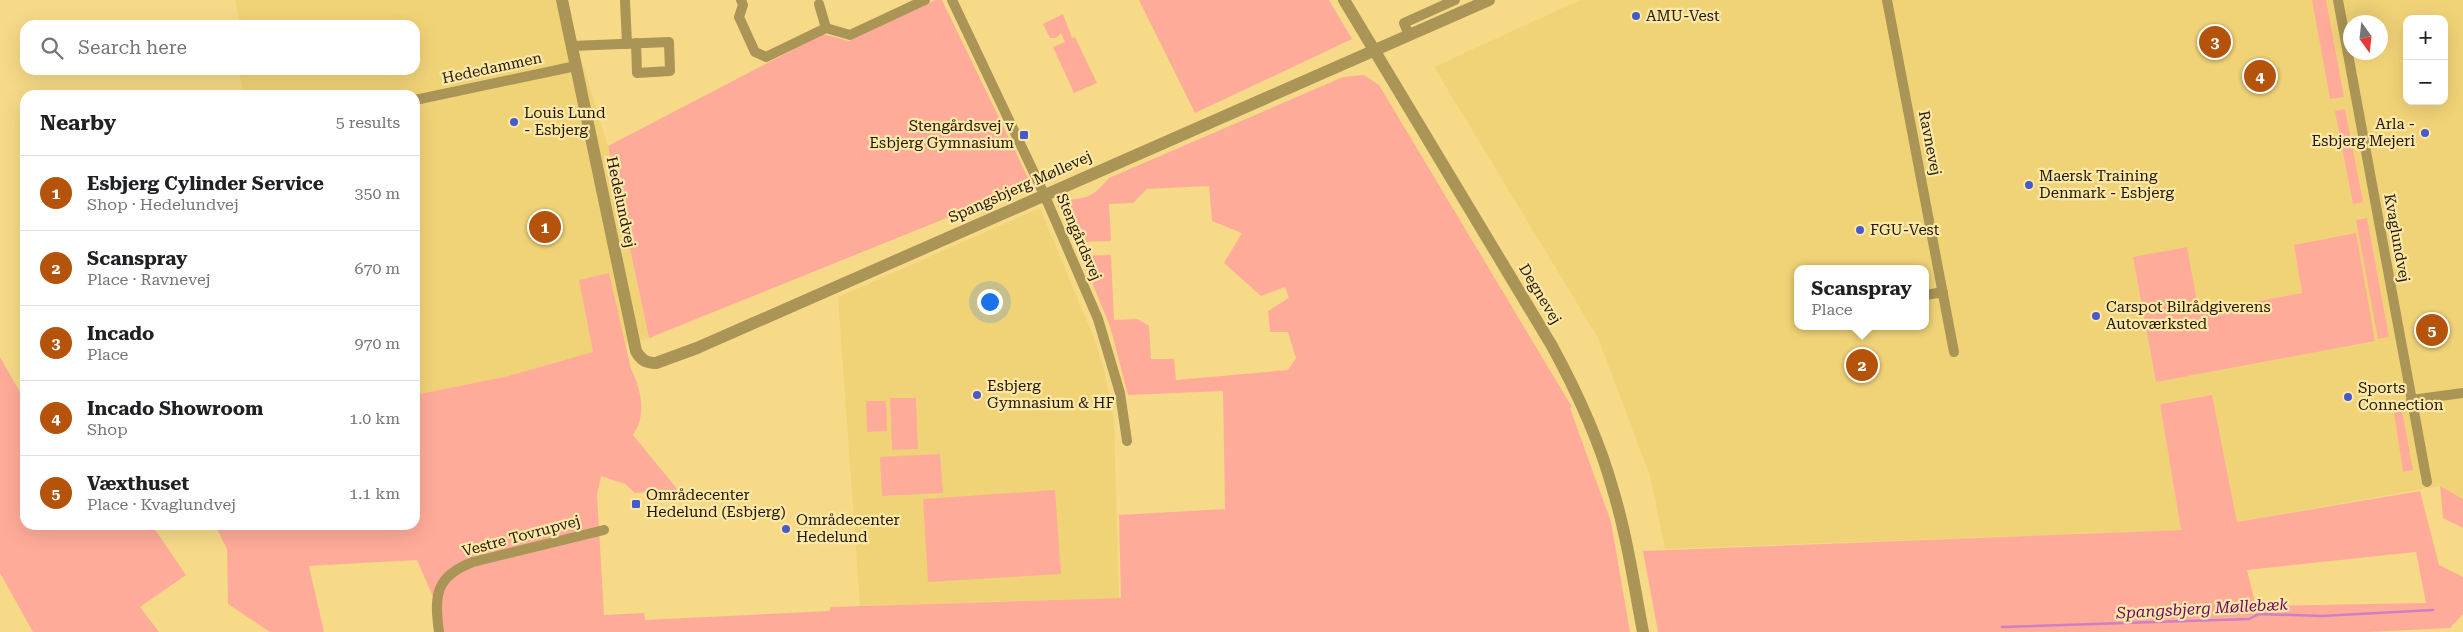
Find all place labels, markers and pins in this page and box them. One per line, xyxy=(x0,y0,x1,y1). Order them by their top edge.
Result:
place label: AMU-Vest xyxy=(1646,7,1720,25)
marker: AMU-Vest xyxy=(1630,10,1642,22)
pin: 3 xyxy=(2199,23,2231,61)
pin: 4 xyxy=(2244,57,2276,95)
place label: Louis Lund - Esbjerg xyxy=(524,104,606,139)
place label: Arla - Esbjerg Mejeri xyxy=(2311,115,2415,150)
marker: Louis Lund - Esbjerg xyxy=(508,116,520,128)
place label: Stengårdsvej v Esbjerg Gymnasium xyxy=(869,117,1014,152)
marker: Arla - Esbjerg Mejeri xyxy=(2419,127,2431,139)
marker: Stengårdsvej v Esbjerg Gymnasium xyxy=(1018,129,1030,141)
place label: Maersk Training Denmark - Esbjerg xyxy=(2039,167,2174,202)
marker: Maersk Training Denmark - Esbjerg xyxy=(2023,179,2035,191)
pin: 1 xyxy=(529,208,561,246)
place label: FGU-Vest xyxy=(1870,221,1940,239)
marker: FGU-Vest xyxy=(1854,224,1866,236)
place label: Carspot Bilrådgiverens Autoværksted xyxy=(2106,298,2271,333)
marker: Carspot Bilrådgiverens Autoværksted xyxy=(2090,310,2102,322)
pin: 5 xyxy=(2416,311,2448,349)
pin: 2 xyxy=(1846,346,1878,384)
place label: Esbjerg Gymnasium & HF xyxy=(987,377,1114,412)
place label: Sports Connection xyxy=(2358,379,2444,414)
marker: Esbjerg Gymnasium & HF xyxy=(971,389,983,401)
marker: Sports Connection xyxy=(2342,391,2354,403)
place label: Områdecenter Hedelund (Esbjerg) xyxy=(646,486,786,521)
marker: Områdecenter Hedelund (Esbjerg) xyxy=(630,498,642,510)
place label: Områdecenter Hedelund xyxy=(796,511,900,546)
marker: Områdecenter Hedelund xyxy=(780,523,792,535)

